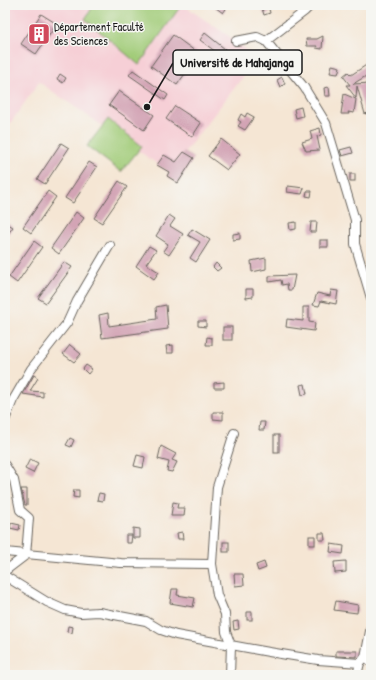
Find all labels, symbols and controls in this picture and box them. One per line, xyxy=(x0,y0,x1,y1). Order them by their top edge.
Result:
place label: Département Faculté des Sciences xyxy=(54,18,144,49)
building icon: Département Faculté des Sciences xyxy=(26,21,52,47)
callout: Université de Mahajanga xyxy=(173,50,302,75)
text: Université de Mahajanga xyxy=(180,53,295,72)

